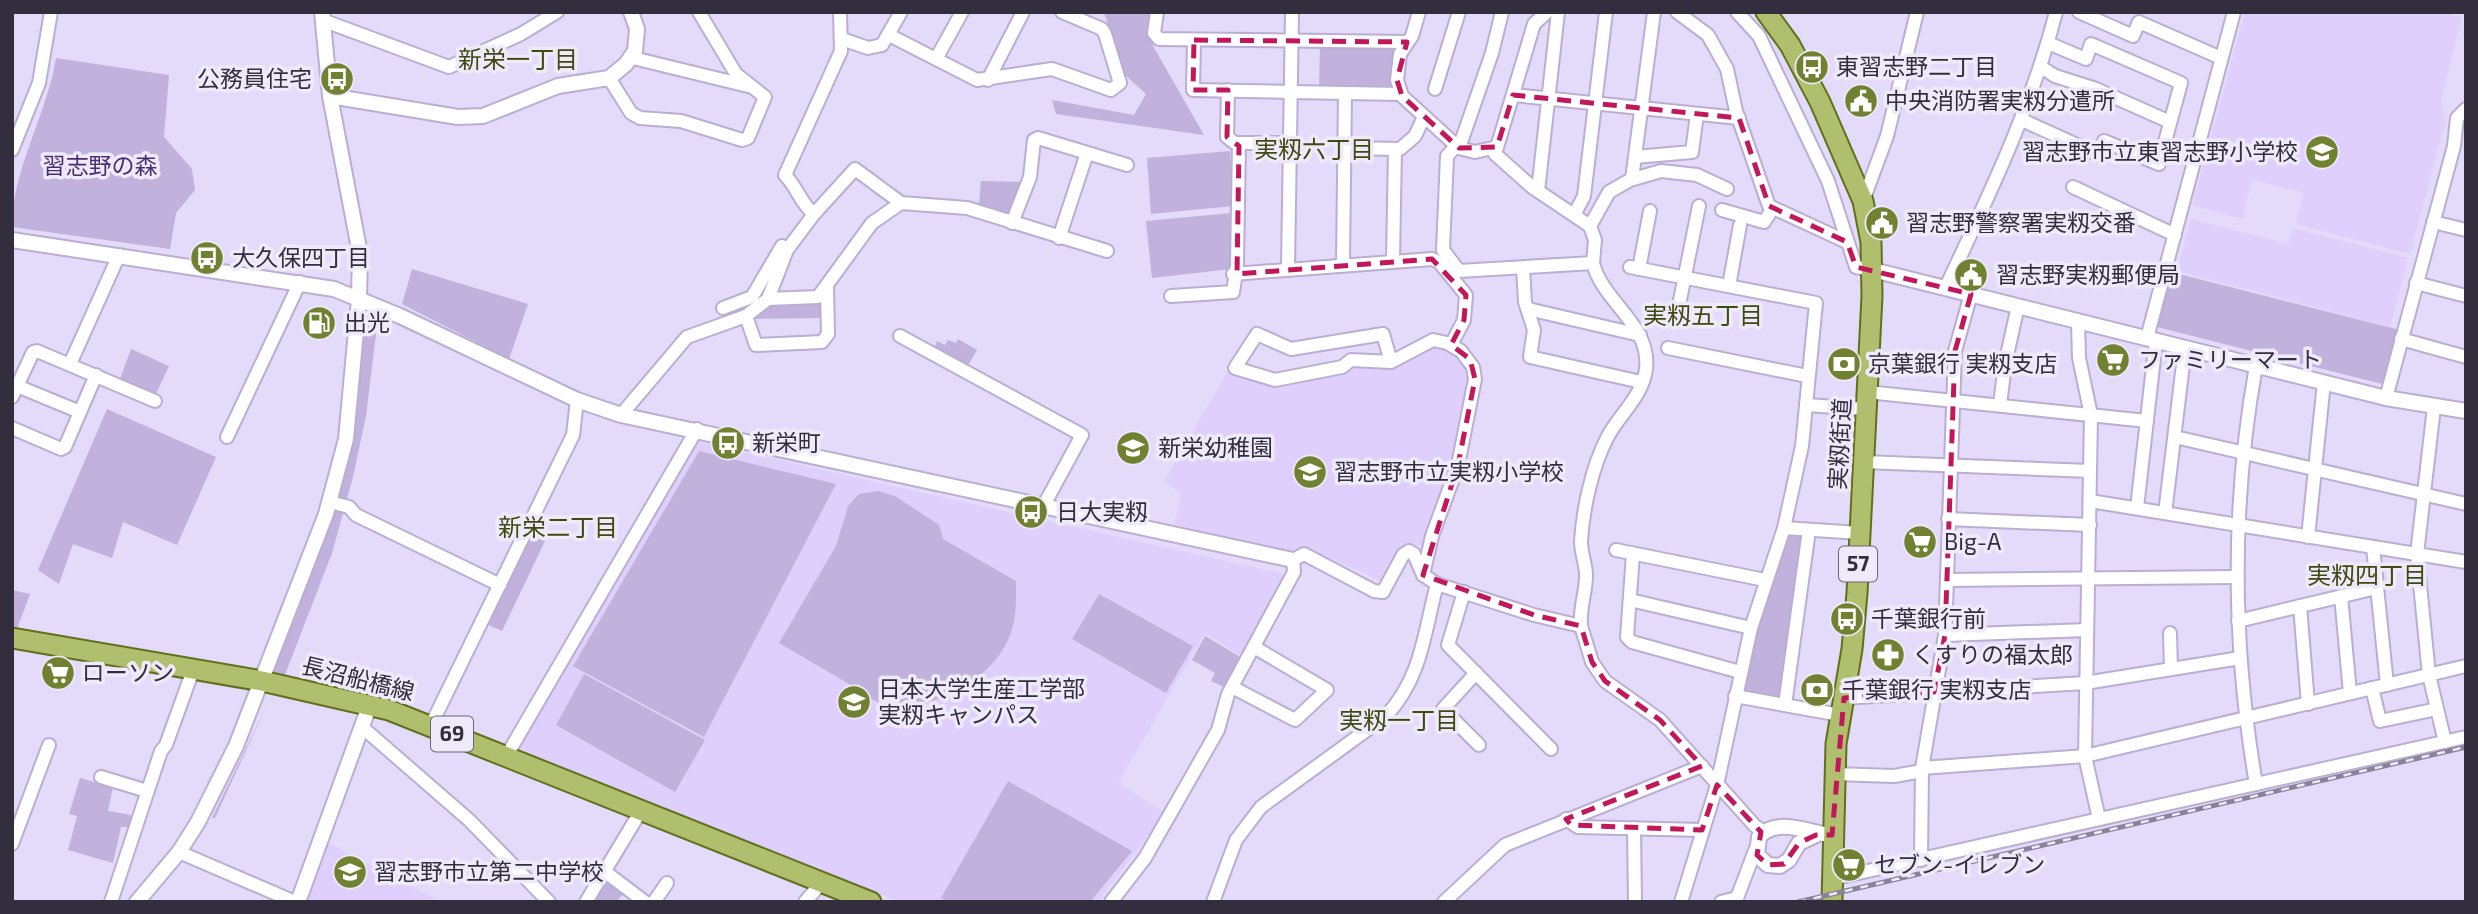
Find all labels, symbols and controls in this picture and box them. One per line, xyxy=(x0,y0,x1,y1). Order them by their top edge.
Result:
district label: 新栄一丁目 xyxy=(458,44,578,73)
bus stop icon: 東習志野二丁目 xyxy=(1793,48,1831,86)
place label: 東習志野二丁目 xyxy=(1836,52,1997,80)
bus stop icon: 公務員住宅 xyxy=(318,60,356,98)
place label: 公務員住宅 xyxy=(197,64,312,92)
public building icon: 中央消防署実籾分遣所 xyxy=(1842,82,1880,120)
place label: 中央消防署実籾分遣所 xyxy=(1885,86,2115,114)
school or university icon: 習志野市立東習志野小学校 xyxy=(2303,133,2341,171)
district label: 実籾六丁目 xyxy=(1254,134,1374,163)
place label: 習志野市立東習志野小学校 xyxy=(2022,137,2298,165)
park label: 習志野の森 xyxy=(43,151,158,179)
public building icon: 習志野警察署実籾交番 xyxy=(1863,204,1901,242)
place label: 習志野警察署実籾交番 xyxy=(1906,208,2136,236)
bus stop icon: 大久保四丁目 xyxy=(188,239,226,277)
place label: 大久保四丁目 xyxy=(232,243,370,271)
public building icon: 習志野実籾郵便局 xyxy=(1952,256,1990,294)
place label: 習志野実籾郵便局 xyxy=(1996,260,2180,288)
district label: 実籾五丁目 xyxy=(1643,300,1763,329)
fuel station icon: 出光 xyxy=(300,304,338,342)
place label: 出光 xyxy=(344,308,390,336)
supermarket icon: ファミリーマート xyxy=(2094,341,2132,379)
bank icon: 京葉銀行 実籾支店 xyxy=(1825,345,1863,383)
place label: ファミリーマート xyxy=(2138,345,2322,373)
place label: 京葉銀行 実籾支店 xyxy=(1868,349,2057,377)
street label: 実籾街道 xyxy=(1823,397,1855,491)
bus stop icon: 新栄町 xyxy=(709,424,747,462)
place label: 新栄町 xyxy=(752,428,821,456)
school or university icon: 新栄幼稚園 xyxy=(1114,429,1152,467)
place label: 新栄幼稚園 xyxy=(1158,433,1273,461)
school or university icon: 習志野市立実籾小学校 xyxy=(1291,453,1329,491)
place label: 習志野市立実籾小学校 xyxy=(1334,457,1564,485)
bus stop icon: 日大実籾 xyxy=(1012,493,1050,531)
place label: 日大実籾 xyxy=(1056,497,1148,525)
district label: 新栄二丁目 xyxy=(498,512,618,541)
supermarket icon: Big-A xyxy=(1901,523,1939,561)
place label: Big-A xyxy=(1944,527,2002,555)
road number: 57 xyxy=(1839,546,1877,582)
district label: 実籾四丁目 xyxy=(2307,560,2427,589)
bus stop icon: 千葉銀行前 xyxy=(1828,600,1866,638)
place label: 千葉銀行前 xyxy=(1871,604,1986,632)
pharmacy icon: くすりの福太郎 xyxy=(1869,636,1907,674)
place label: くすりの福太郎 xyxy=(1912,640,2073,668)
street label: 長沼船橋線 xyxy=(299,651,417,706)
supermarket icon: ローソン xyxy=(39,654,77,692)
place label: ローソン xyxy=(82,658,174,686)
bank icon: 千葉銀行 実籾支店 xyxy=(1798,671,1836,709)
place label: 日本大学生産工学部 実籾キャンパス xyxy=(878,674,1085,728)
place label: 千葉銀行 実籾支店 xyxy=(1842,675,2031,703)
school or university icon: 日本大学生産工学部 実籾キャンパス xyxy=(835,683,873,721)
district label: 実籾一丁目 xyxy=(1339,705,1459,734)
road number: 69 xyxy=(431,716,473,752)
supermarket icon: セブン-イレブン xyxy=(1830,846,1868,884)
place label: セブン-イレブン xyxy=(1874,850,2045,878)
school or university icon: 習志野市立第二中学校 xyxy=(331,853,369,891)
place label: 習志野市立第二中学校 xyxy=(374,857,604,885)

